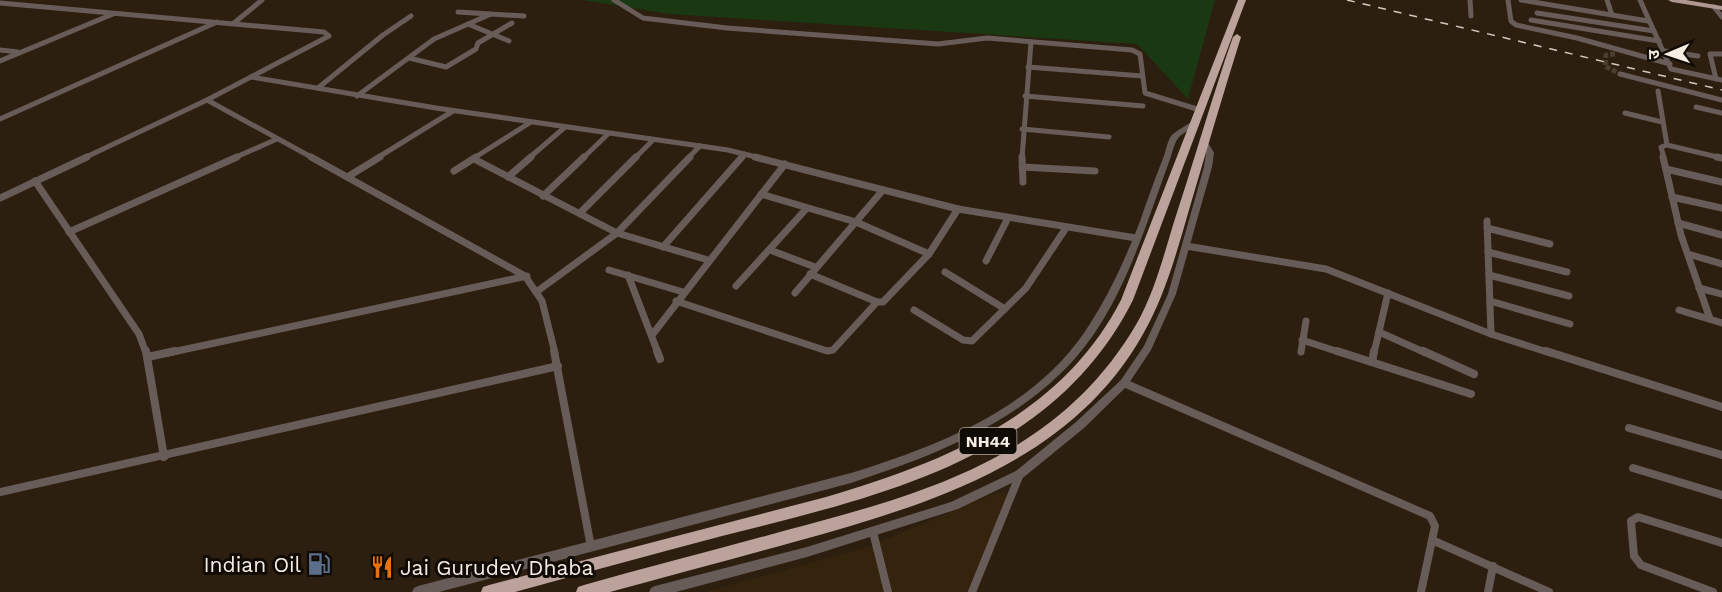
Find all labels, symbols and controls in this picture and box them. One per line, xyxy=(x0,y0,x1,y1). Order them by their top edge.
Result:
north arrow xyxy=(1638,24,1698,84)
text: उ xyxy=(1644,49,1663,60)
road number: NH44 xyxy=(960,428,1016,454)
fuel station icon: Indian Oil xyxy=(306,551,332,577)
place label: Indian Oil xyxy=(203,552,302,577)
restaurant icon: Jai Gurudev Dhaba xyxy=(369,554,395,580)
place label: Jai Gurudev Dhaba xyxy=(400,555,593,580)

